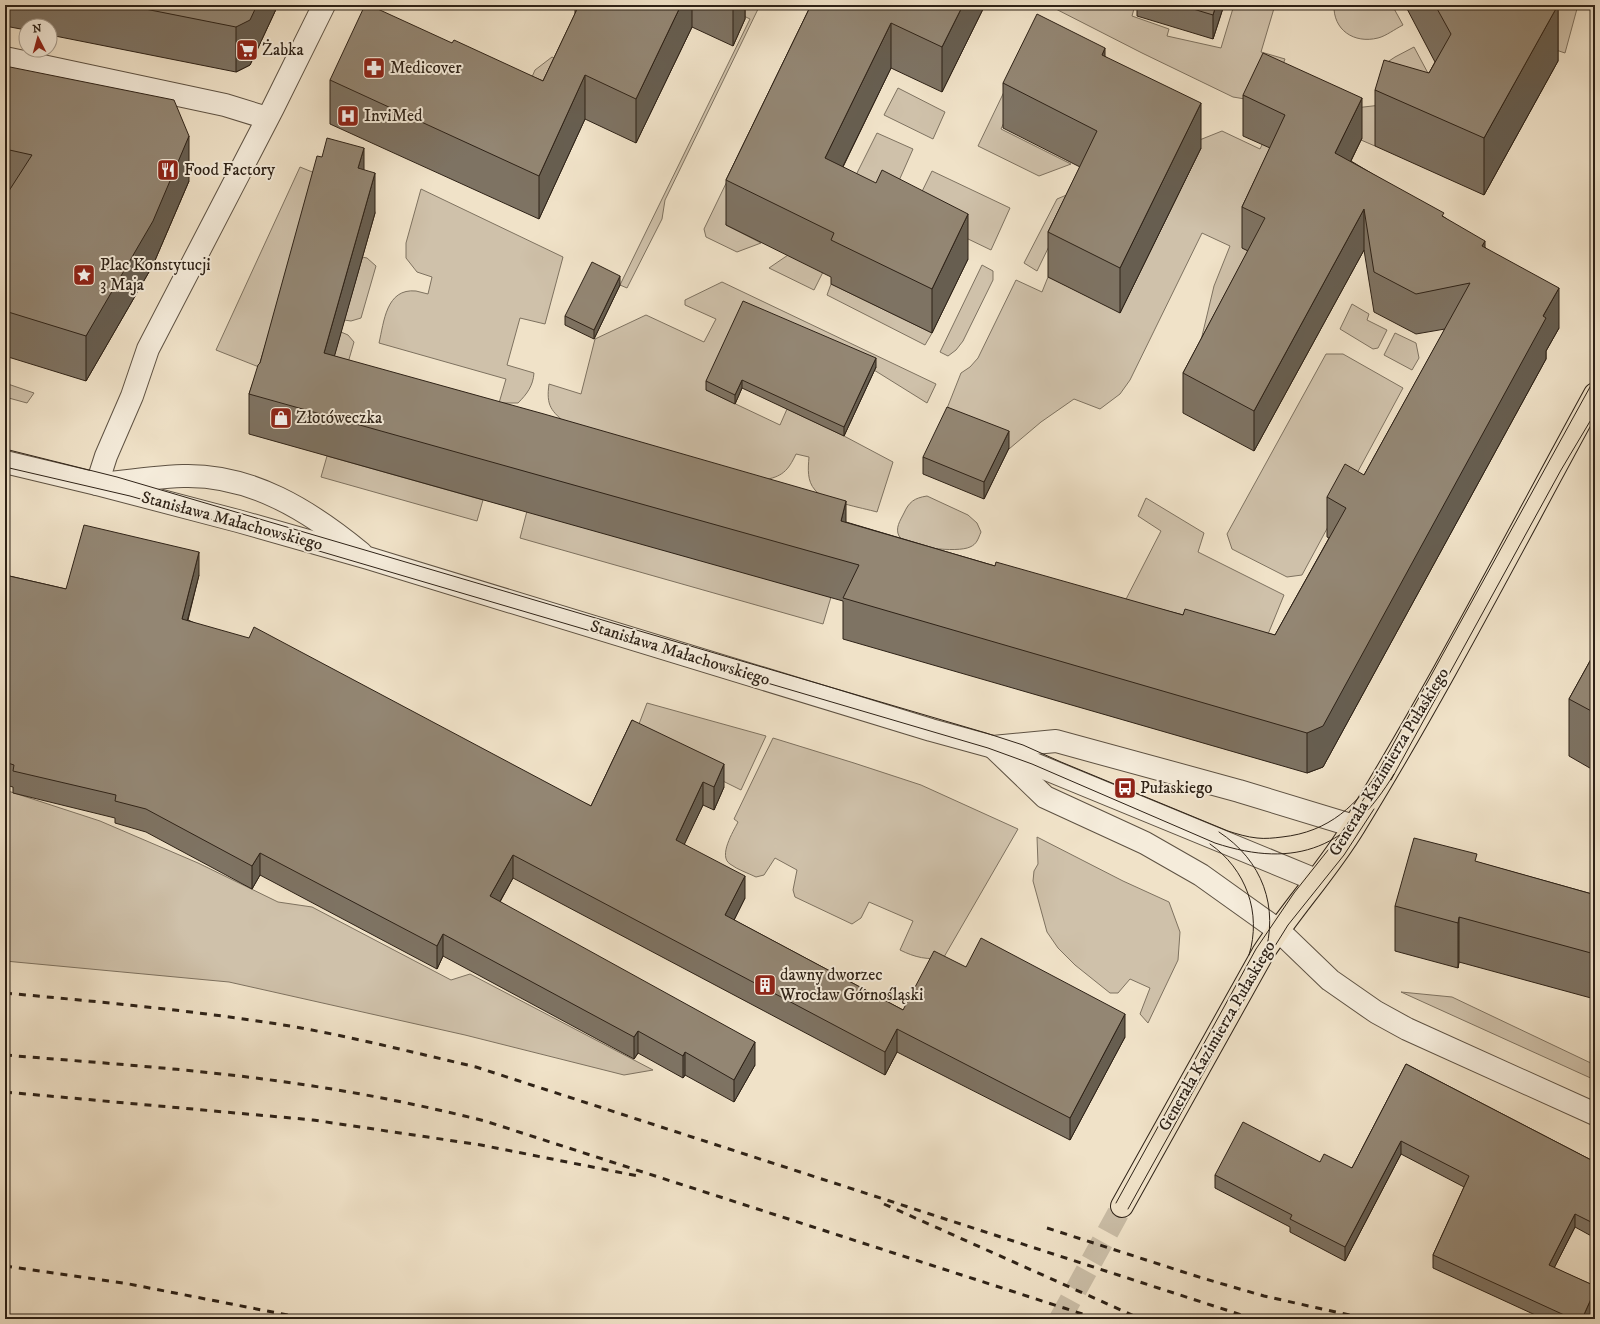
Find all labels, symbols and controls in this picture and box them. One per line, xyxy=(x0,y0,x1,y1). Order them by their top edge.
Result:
north arrow xyxy=(18,18,58,58)
text: N xyxy=(32,22,42,36)
supermarket icon: Żabka xyxy=(234,37,260,63)
place label: Żabka xyxy=(262,39,304,61)
pharmacy icon: Medicover xyxy=(361,55,387,81)
place label: Medicover xyxy=(390,57,462,79)
hospital icon: InviMed xyxy=(335,103,361,129)
place label: InviMed xyxy=(364,105,423,127)
restaurant icon: Food Factory xyxy=(155,157,181,183)
place label: Food Factory xyxy=(184,159,276,181)
place label: Plac Konstytucji 3 Maja xyxy=(100,254,211,296)
place icon: Plac Konstytucji 3 Maja xyxy=(71,262,97,288)
shop icon: Złotóweczka xyxy=(268,405,294,431)
place label: Złotóweczka xyxy=(296,407,383,429)
street label: Stanisława Małachowskiego xyxy=(139,486,325,556)
street label: Stanisława Małachowskiego xyxy=(587,615,773,691)
street label: Generała Kazimierza Pułaskiego xyxy=(1324,664,1454,860)
bus stop icon: Pułaskiego xyxy=(1112,775,1138,801)
place label: Pułaskiego xyxy=(1140,777,1212,799)
street label: Generała Kazimierza Pułaskiego xyxy=(1153,937,1281,1135)
place label: dawny dworzec Wrocław Górnośląski xyxy=(779,964,923,1006)
building icon: dawny dworzec Wrocław Górnośląski xyxy=(752,972,778,998)

